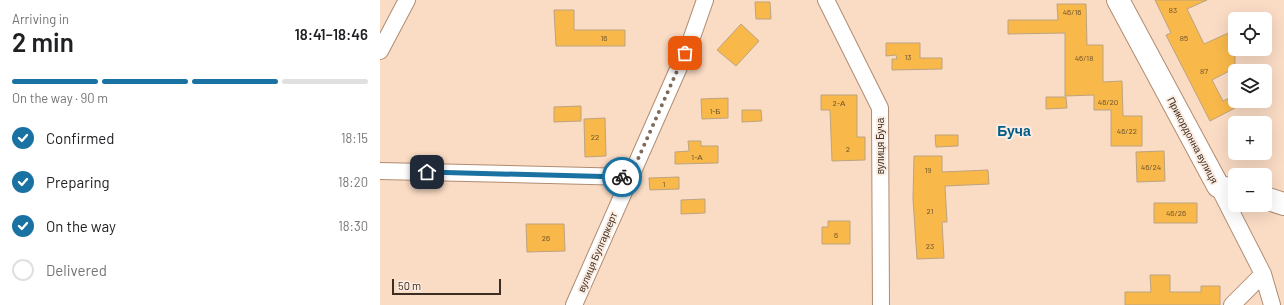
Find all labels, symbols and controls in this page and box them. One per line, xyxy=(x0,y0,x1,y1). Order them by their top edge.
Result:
house number: 83 xyxy=(1169,5,1177,15)
house number: 46/16 xyxy=(1063,7,1081,17)
text: Arriving in xyxy=(12,11,69,27)
map controls xyxy=(1228,12,1272,212)
button: locate xyxy=(1228,12,1272,56)
text: 18:41–18:46 xyxy=(294,25,368,43)
text: 2 min xyxy=(12,26,74,57)
house number: 16 xyxy=(601,33,607,43)
house number: 85 xyxy=(1180,33,1188,43)
pin xyxy=(668,36,702,70)
icon: bag xyxy=(674,42,696,64)
house number: 13 xyxy=(905,52,911,62)
house number: 46/18 xyxy=(1075,53,1093,63)
button: layers xyxy=(1228,64,1272,108)
house number: 87 xyxy=(1200,66,1208,76)
text: On the way · 90 m xyxy=(12,90,108,106)
street label: Прикордонна вулиця xyxy=(1165,95,1221,185)
house number: 46/20 xyxy=(1098,97,1118,107)
house number: 2-А xyxy=(833,98,846,108)
house number: 1-Б xyxy=(709,106,721,116)
button: + xyxy=(1228,116,1272,160)
street label: вулиця Буча xyxy=(874,117,886,174)
district label: Буча xyxy=(997,122,1031,139)
house number: 46/22 xyxy=(1117,126,1137,136)
icon: check xyxy=(12,127,34,149)
text: Confirmed xyxy=(46,129,114,147)
text: 18:15 xyxy=(341,130,368,146)
house number: 22 xyxy=(591,132,599,142)
house number: 2 xyxy=(846,144,850,154)
house number: 1-А xyxy=(691,152,703,162)
pin xyxy=(410,155,444,189)
courier xyxy=(602,157,642,197)
icon: home xyxy=(416,161,438,183)
house number: 46/24 xyxy=(1141,162,1161,172)
house number: 19 xyxy=(925,165,931,175)
icon: bike xyxy=(611,166,633,188)
button: − xyxy=(1228,168,1272,212)
icon: check xyxy=(12,171,34,193)
text: Preparing xyxy=(46,173,110,191)
text: 18:20 xyxy=(338,174,368,190)
house number: 1 xyxy=(663,179,666,189)
house number: 21 xyxy=(927,206,934,216)
house number: 46/26 xyxy=(1166,208,1186,218)
street label: вулиця Булгаркерт xyxy=(575,210,619,294)
icon: check xyxy=(12,215,34,237)
text: On the way xyxy=(46,217,116,235)
text: 18:30 xyxy=(338,218,368,234)
house number: 6 xyxy=(834,230,838,240)
house number: 26 xyxy=(542,233,550,243)
house number: 23 xyxy=(926,241,934,251)
text: Delivered xyxy=(46,261,107,279)
scale bar xyxy=(392,277,501,296)
text: 50 m xyxy=(398,279,421,292)

